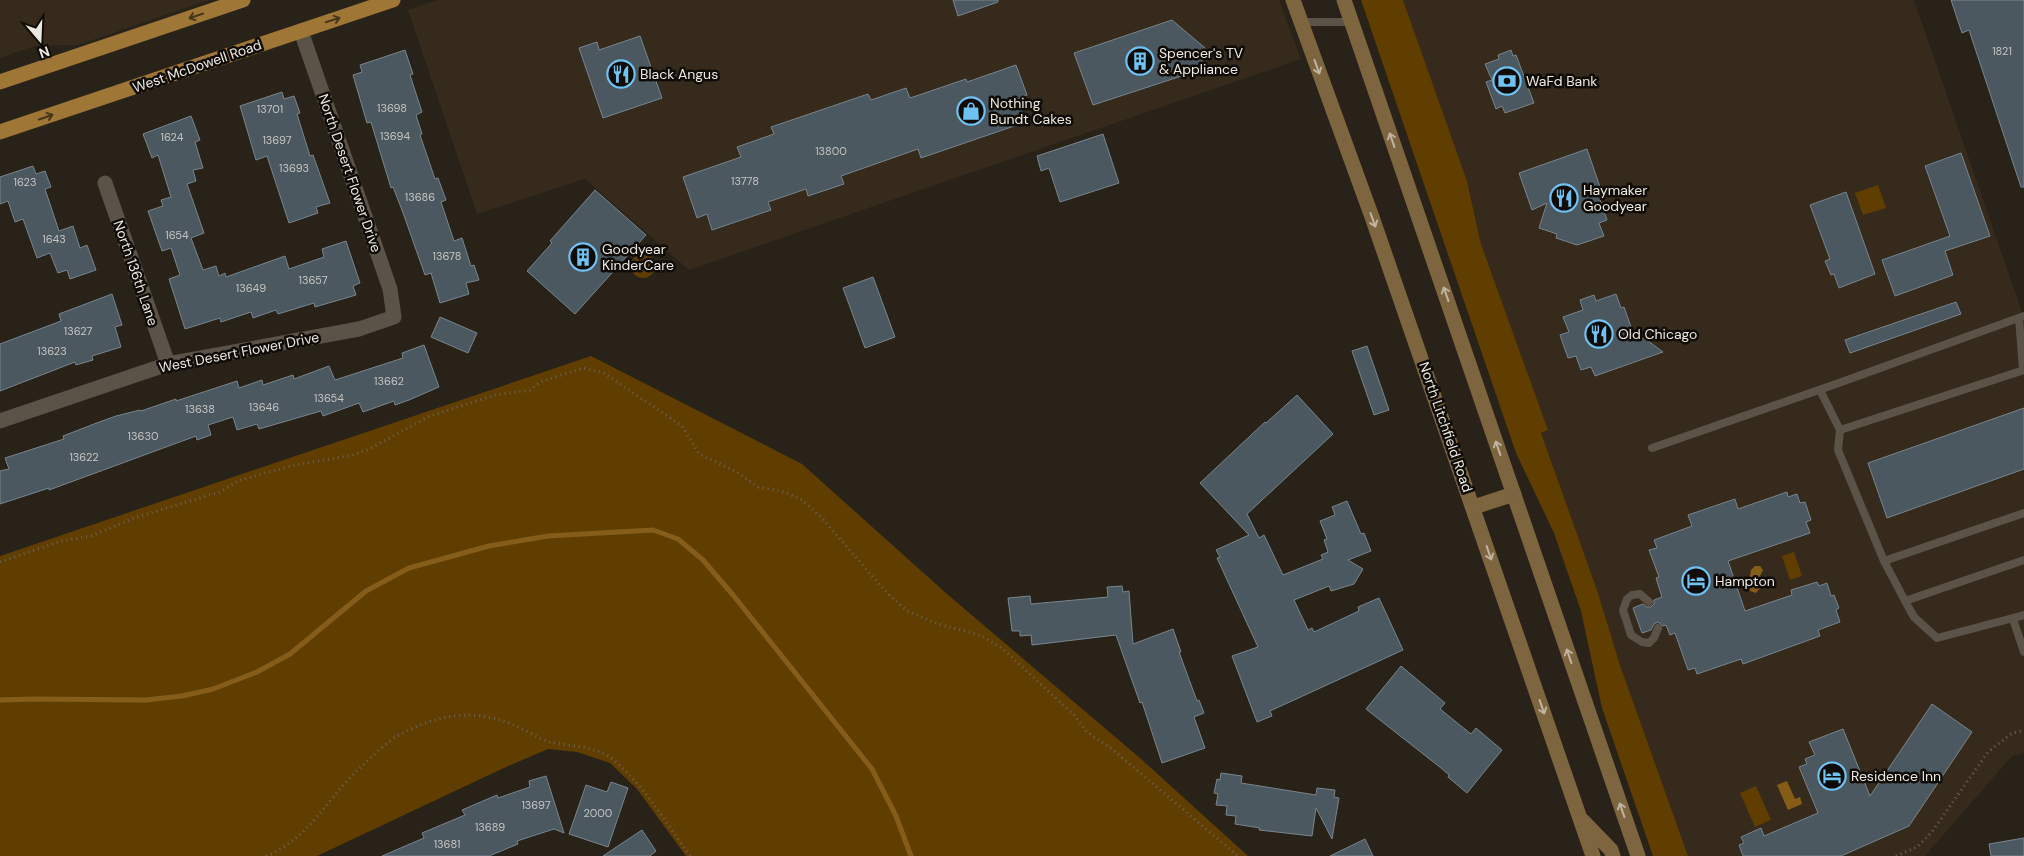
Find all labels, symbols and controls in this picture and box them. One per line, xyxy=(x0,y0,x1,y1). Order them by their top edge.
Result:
one-way arrow xyxy=(189,11,205,21)
north arrow xyxy=(15,15,65,65)
one-way arrow xyxy=(325,15,340,24)
street label: West McDowell Road xyxy=(130,35,264,97)
text: N xyxy=(36,42,52,62)
place label: Spencer's TV & Appliance xyxy=(1159,44,1244,78)
house number: 1821 xyxy=(1992,44,2012,58)
building icon: Spencer's TV & Appliance xyxy=(1125,46,1155,76)
restaurant icon: Black Angus xyxy=(606,59,636,89)
one-way arrow xyxy=(1313,59,1322,75)
place label: Black Angus xyxy=(640,65,718,83)
bank icon: WaFd Bank xyxy=(1492,66,1522,96)
place label: WaFd Bank xyxy=(1526,72,1597,90)
street label: North Desert Flower Drive xyxy=(314,91,386,255)
place label: Nothing Bundt Cakes xyxy=(990,94,1072,128)
shop icon: Nothing Bundt Cakes xyxy=(956,96,986,126)
house number: 13698 xyxy=(377,101,407,115)
house number: 13701 xyxy=(257,102,283,116)
one-way arrow xyxy=(38,111,54,121)
house number: 13694 xyxy=(380,129,410,143)
house number: 1624 xyxy=(161,130,184,144)
house number: 13697 xyxy=(262,133,292,147)
one-way arrow xyxy=(1387,133,1396,149)
house number: 13800 xyxy=(815,144,847,158)
house number: 13693 xyxy=(279,161,309,175)
house number: 13778 xyxy=(731,174,759,188)
house number: 1623 xyxy=(14,175,36,189)
place label: Haymaker Goodyear xyxy=(1583,181,1648,215)
restaurant icon: Haymaker Goodyear xyxy=(1549,183,1579,213)
house number: 13686 xyxy=(405,190,435,204)
one-way arrow xyxy=(1369,212,1378,227)
street label: North 136th Lane xyxy=(110,218,162,328)
house number: 1654 xyxy=(165,228,189,242)
house number: 1643 xyxy=(42,232,66,246)
place label: Goodyear KinderCare xyxy=(602,240,674,274)
building icon: Goodyear KinderCare xyxy=(568,242,598,272)
house number: 13678 xyxy=(433,249,461,263)
house number: 13657 xyxy=(298,273,328,287)
house number: 13649 xyxy=(236,281,266,295)
one-way arrow xyxy=(1440,286,1450,302)
restaurant icon: Old Chicago xyxy=(1584,319,1614,349)
house number: 13627 xyxy=(64,324,92,338)
place label: Old Chicago xyxy=(1618,325,1697,343)
street label: West Desert Flower Drive xyxy=(157,328,321,376)
house number: 13623 xyxy=(37,344,67,358)
street label: North Litchfield Road xyxy=(1415,360,1477,494)
house number: 13662 xyxy=(374,374,404,388)
house number: 13654 xyxy=(314,391,344,405)
house number: 13646 xyxy=(249,400,279,414)
house number: 13638 xyxy=(185,402,215,416)
house number: 13630 xyxy=(128,429,158,443)
one-way arrow xyxy=(1493,440,1502,456)
house number: 13622 xyxy=(69,450,99,464)
one-way arrow xyxy=(1485,545,1494,560)
hotel icon: Hampton xyxy=(1681,566,1711,596)
place label: Hampton xyxy=(1715,572,1775,590)
one-way arrow xyxy=(1564,649,1574,665)
one-way arrow xyxy=(1537,699,1547,715)
hotel icon: Residence Inn xyxy=(1817,761,1847,791)
place label: Residence Inn xyxy=(1851,767,1941,785)
house number: 13697 xyxy=(521,798,551,812)
one-way arrow xyxy=(1617,802,1627,818)
house number: 2000 xyxy=(584,806,612,820)
house number: 13689 xyxy=(475,820,505,834)
house number: 13681 xyxy=(434,837,460,851)

